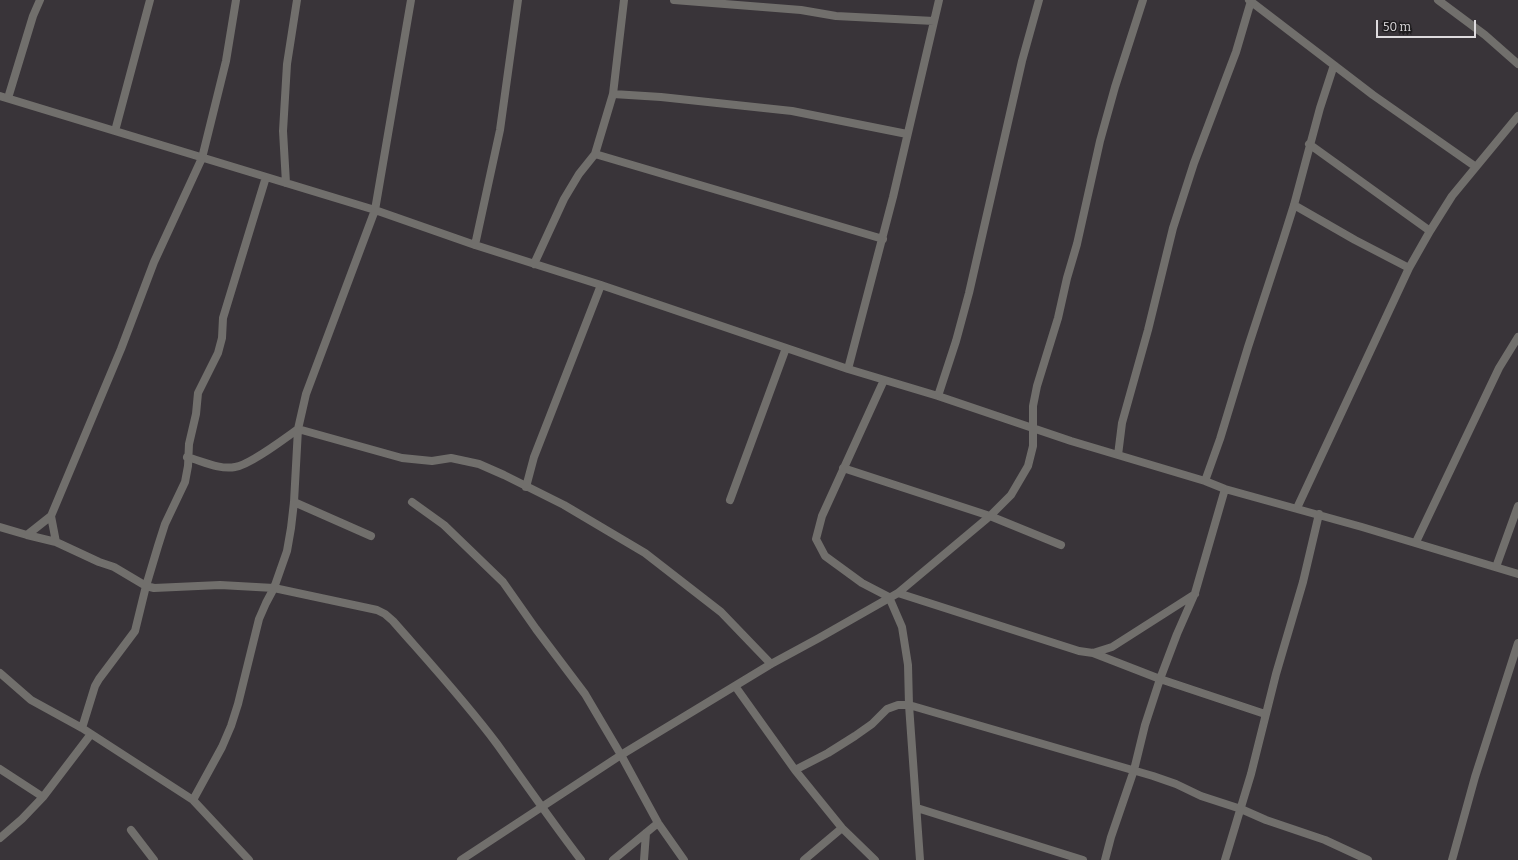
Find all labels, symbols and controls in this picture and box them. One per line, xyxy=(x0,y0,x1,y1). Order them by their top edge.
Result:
scale bar xyxy=(1378,12,1478,38)
text: 50 m xyxy=(1383,20,1411,34)

